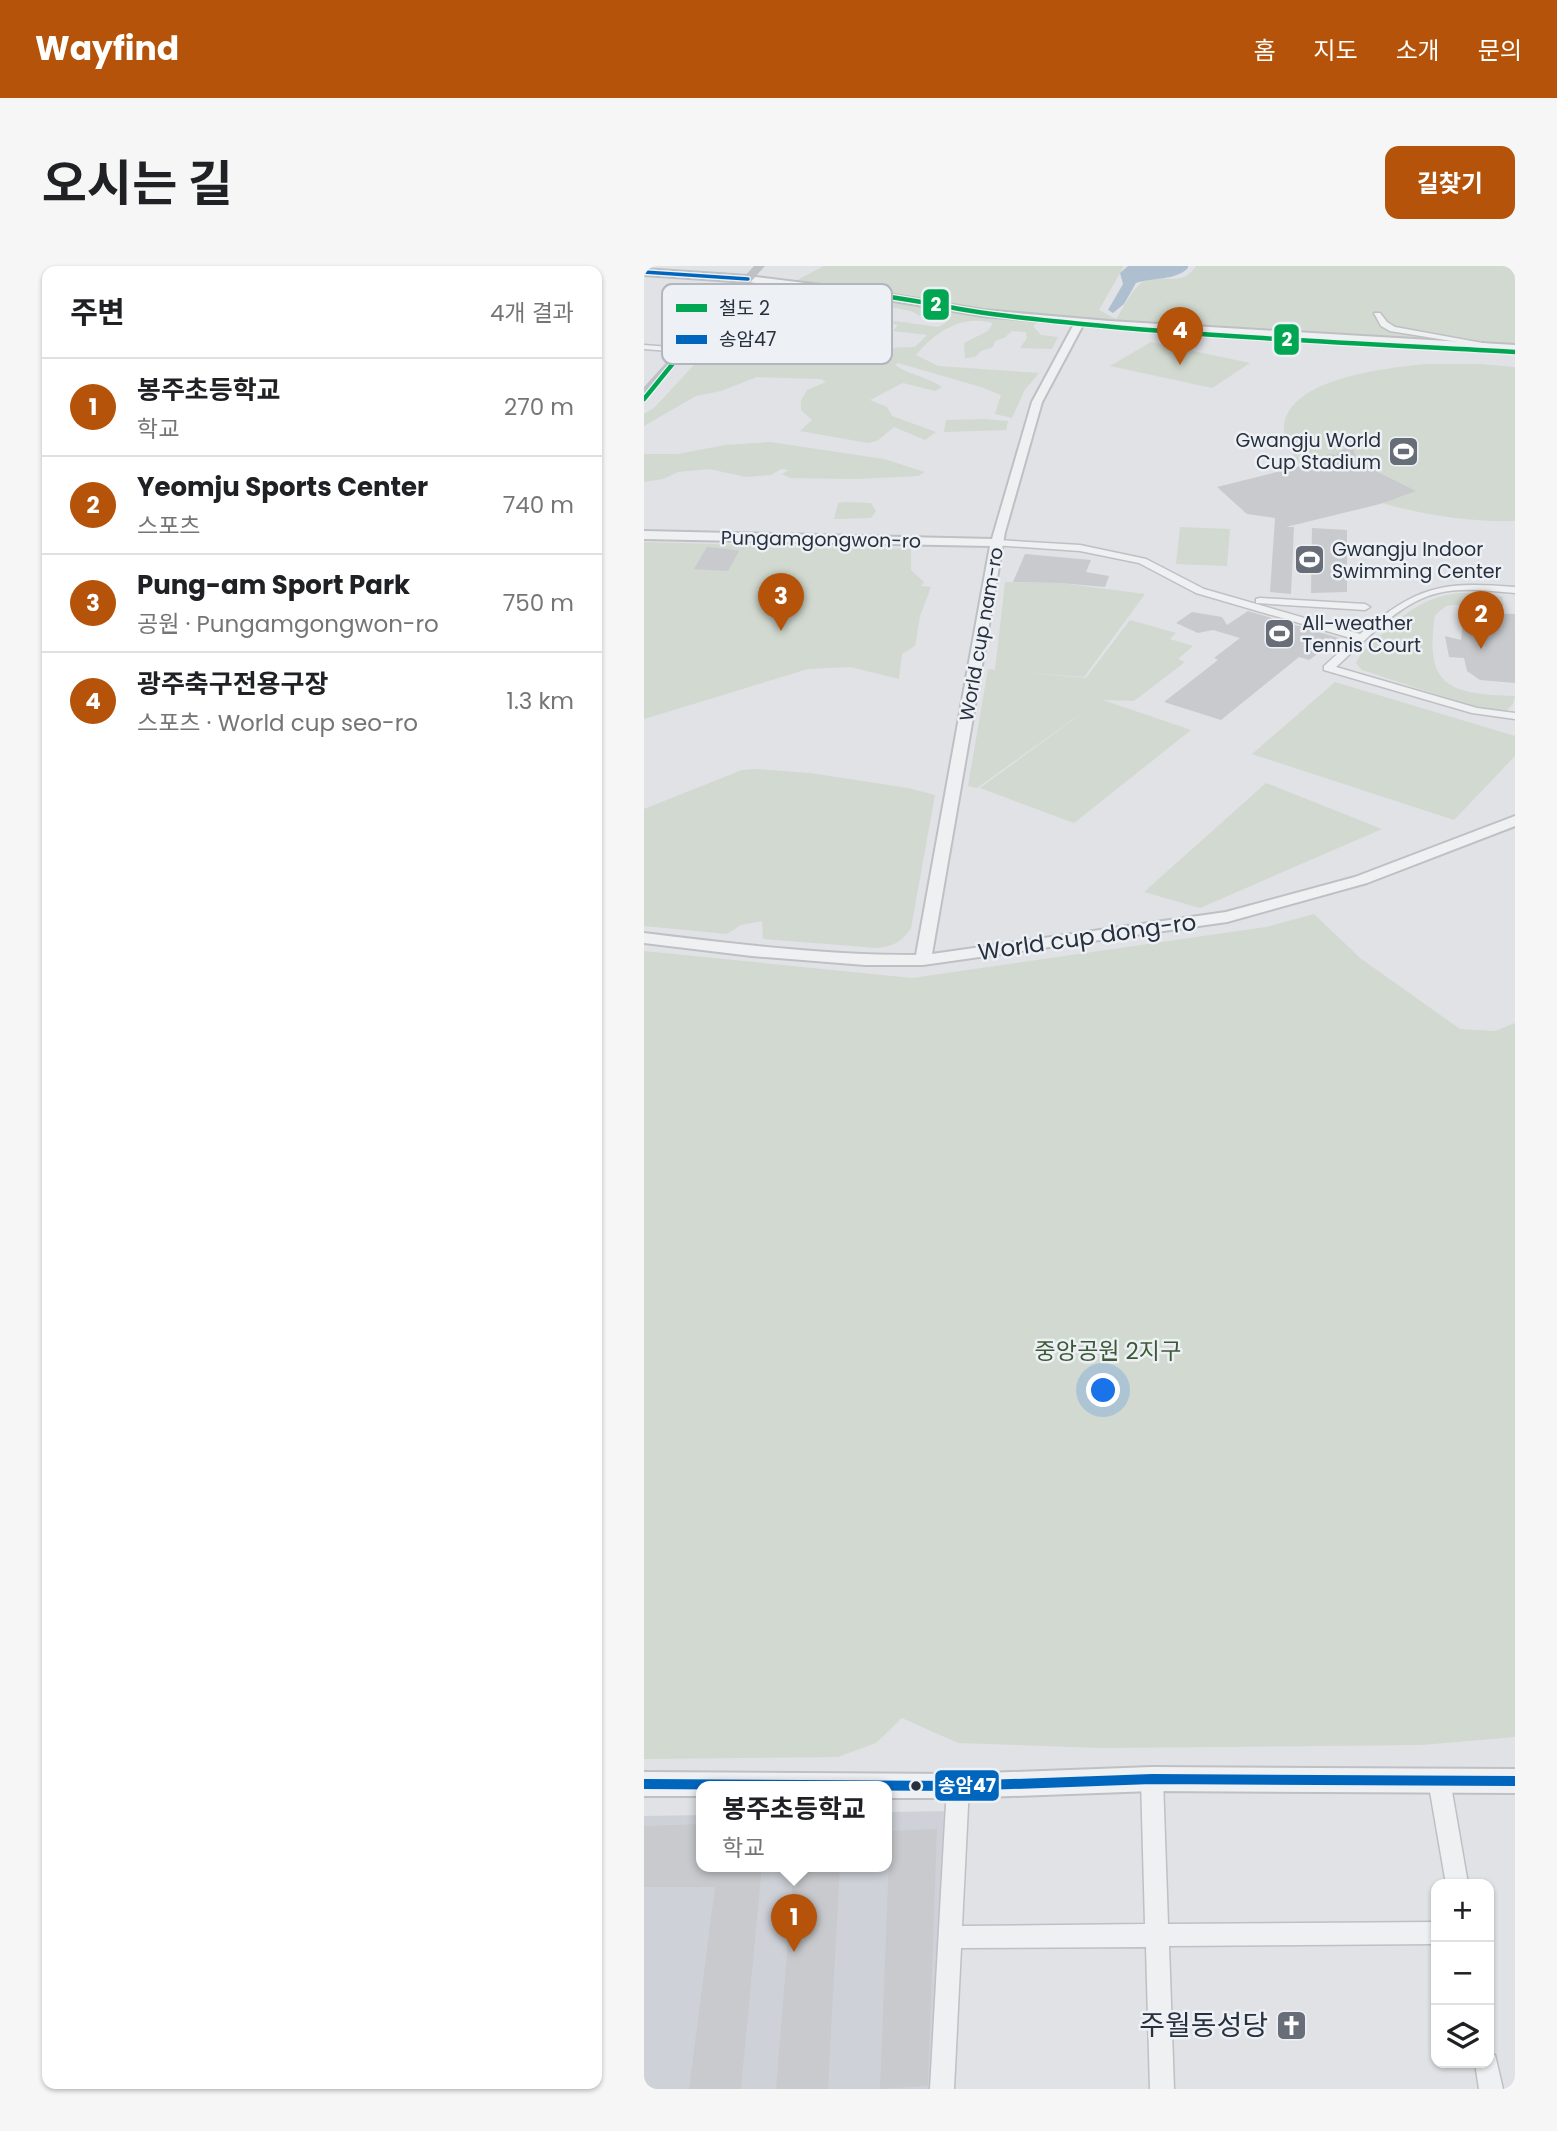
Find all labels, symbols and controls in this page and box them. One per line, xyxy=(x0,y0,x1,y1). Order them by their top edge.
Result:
text: Wayfind xyxy=(35,25,179,72)
text: 홈 xyxy=(1253,34,1275,67)
text: 지도 xyxy=(1313,34,1358,67)
text: 소개 xyxy=(1396,34,1440,67)
text: 문의 xyxy=(1478,34,1522,67)
button: 길찾기 xyxy=(1385,146,1515,219)
text: 오시는 길 xyxy=(42,150,233,218)
legend xyxy=(662,284,892,364)
line badge: 2 xyxy=(922,288,950,321)
text: 주변 xyxy=(70,291,125,334)
text: 2 xyxy=(931,291,942,318)
text: 철도 2 xyxy=(719,295,770,322)
text: 4개 결과 xyxy=(490,297,574,329)
pin: 4 xyxy=(1157,307,1203,365)
line badge: 2 xyxy=(1273,323,1300,356)
text: 송암47 xyxy=(719,326,776,353)
text: 2 xyxy=(1282,326,1293,353)
text: 봉주초등학교 xyxy=(137,372,281,408)
text: 1 xyxy=(89,391,97,423)
text: 270 m xyxy=(504,391,574,423)
text: 학교 xyxy=(137,413,179,445)
place label: Gwangju World Cup Stadium xyxy=(1236,427,1381,476)
sports icon: Gwangju World Cup Stadium xyxy=(1387,434,1421,468)
text: Yeomju Sports Center xyxy=(137,469,428,505)
text: 2 xyxy=(86,489,100,521)
text: 740 m xyxy=(503,489,574,521)
text: 스포츠 xyxy=(137,510,200,542)
street label: Pungamgongwon-ro xyxy=(721,524,921,555)
place label: Gwangju Indoor Swimming Center xyxy=(1332,536,1502,585)
sports icon: Gwangju Indoor Swimming Center xyxy=(1292,543,1326,577)
street label: World cup nam-ro xyxy=(953,545,1010,723)
text: Pung-am Sport Park xyxy=(137,567,410,603)
pin: 3 xyxy=(758,573,804,631)
text: 3 xyxy=(86,587,100,619)
text: 750 m xyxy=(503,587,574,619)
pin: 2 xyxy=(1458,591,1504,649)
text: 공원 · Pungamgongwon-ro xyxy=(137,608,439,640)
place label: All-weather Tennis Court xyxy=(1302,610,1421,659)
sports icon: All-weather Tennis Court xyxy=(1262,617,1296,651)
text: 광주축구전용구장 xyxy=(137,666,328,702)
text: 4 xyxy=(85,685,101,717)
text: 1.3 km xyxy=(507,685,574,717)
text: 스포츠 · World cup seo-ro xyxy=(137,707,418,739)
street label: World cup dong-ro xyxy=(976,906,1198,968)
park label: 중앙공원 2지구 xyxy=(1035,1335,1181,1367)
your location xyxy=(1086,1373,1120,1407)
line badge: 송암47 xyxy=(934,1769,1000,1802)
text: 송암47 xyxy=(938,1772,996,1799)
unlabelled marker xyxy=(909,1779,923,1793)
popup xyxy=(696,1781,892,1872)
text: 봉주초등학교 xyxy=(722,1791,866,1827)
text: 학교 xyxy=(722,1832,765,1864)
map controls xyxy=(1431,1879,1494,2068)
button: + xyxy=(1431,1879,1494,1942)
pin: 1 xyxy=(771,1894,817,1952)
button: − xyxy=(1431,1942,1494,2005)
button: layers xyxy=(1431,2005,1494,2068)
place label: 주월동성당 xyxy=(1139,2006,1268,2045)
church icon: 주월동성당 xyxy=(1274,2008,1308,2042)

